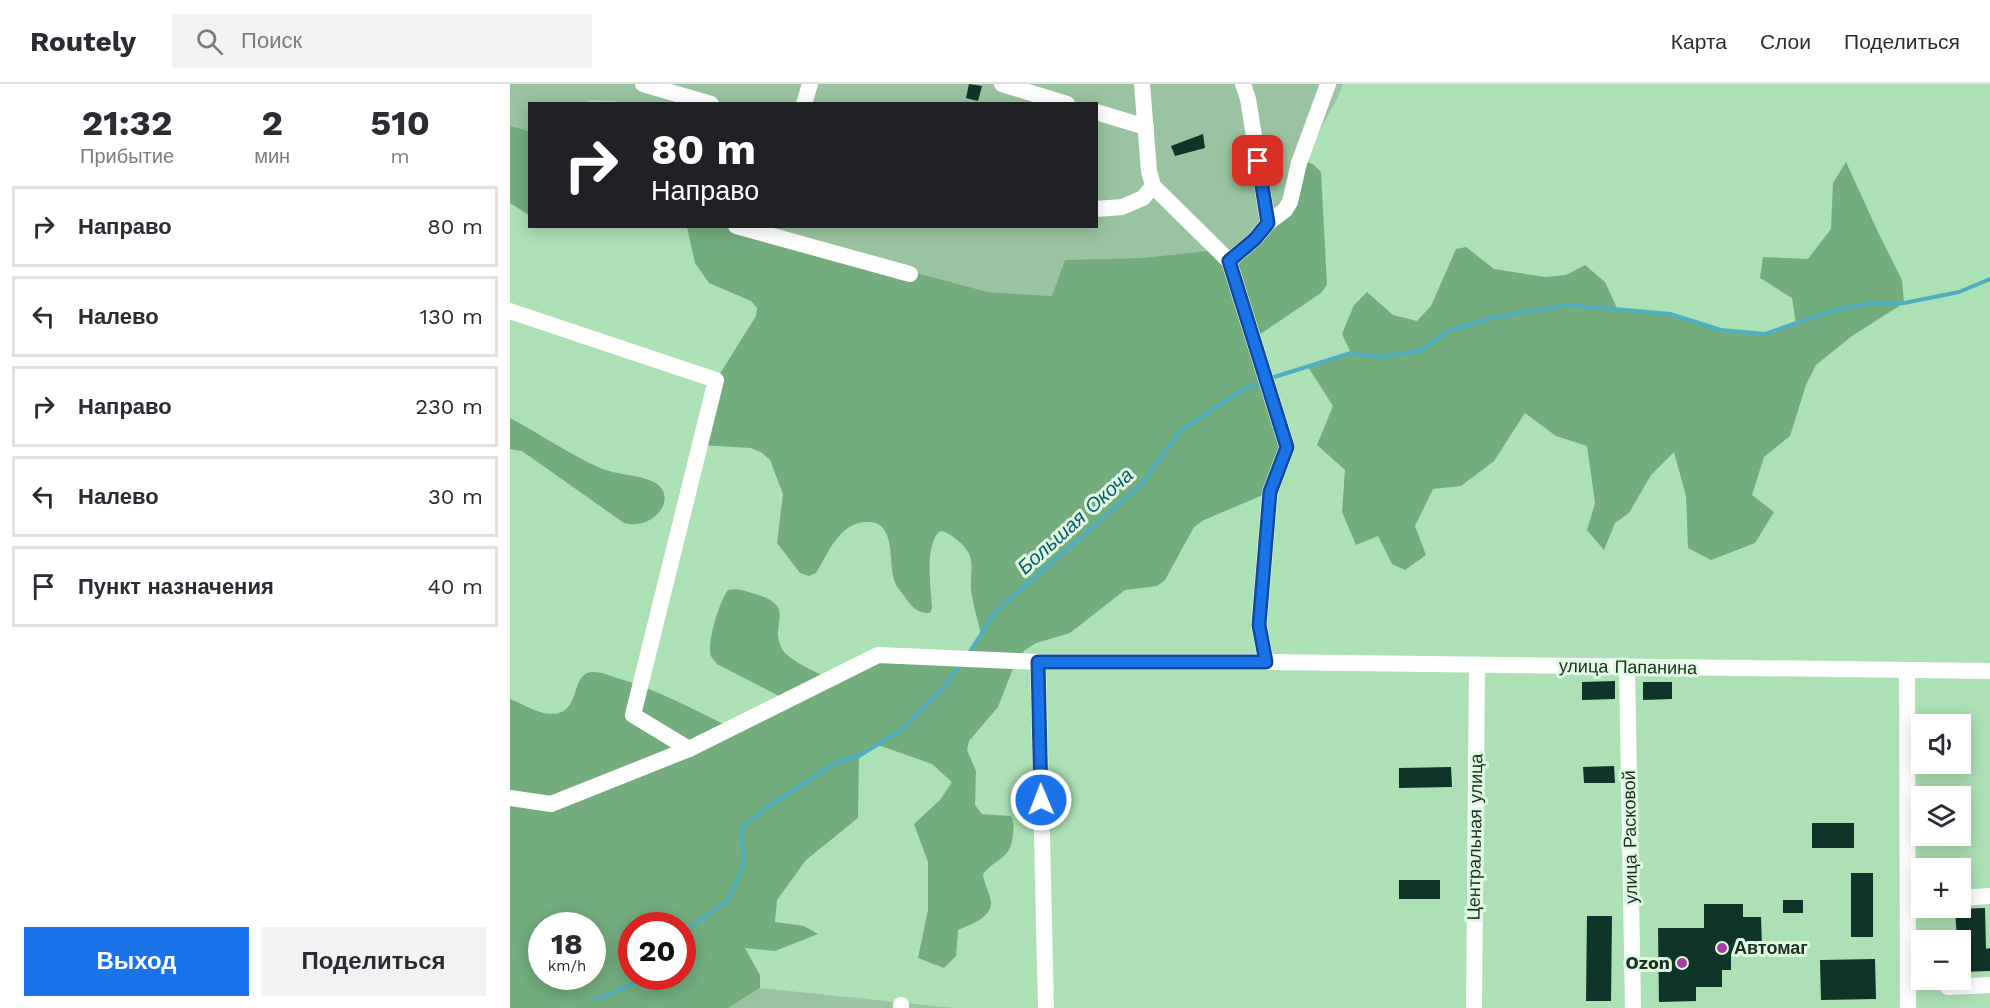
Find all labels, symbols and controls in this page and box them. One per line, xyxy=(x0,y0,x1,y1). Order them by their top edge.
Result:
search box xyxy=(172,14,592,68)
text: Routely xyxy=(30,25,136,58)
icon: search xyxy=(193,25,226,58)
text: Поиск xyxy=(241,28,302,53)
text: Карта xyxy=(1671,29,1727,54)
text: Слои xyxy=(1760,29,1811,54)
text: Поделиться xyxy=(1844,29,1960,54)
text: 21:32 xyxy=(82,102,172,144)
text: 2 xyxy=(261,102,283,144)
text: 510 xyxy=(370,102,430,144)
text: 80 m xyxy=(651,125,756,174)
icon: right xyxy=(552,126,630,204)
pin xyxy=(1232,135,1283,186)
text: Прибытие xyxy=(80,144,174,168)
text: мин xyxy=(254,144,290,168)
text: m xyxy=(390,144,410,168)
icon: arrive xyxy=(1241,144,1274,177)
text: Направо xyxy=(651,175,759,207)
icon: right xyxy=(27,210,60,243)
text: Направо xyxy=(78,214,172,239)
text: 80 m xyxy=(427,214,483,239)
icon: left xyxy=(27,300,60,333)
text: Налево xyxy=(78,304,159,329)
text: 130 m xyxy=(419,304,483,329)
icon: right xyxy=(27,390,60,423)
text: Направо xyxy=(78,394,172,419)
text: 230 m xyxy=(415,394,483,419)
water label: Большая Окоча xyxy=(1012,463,1138,579)
icon: left xyxy=(27,480,60,513)
text: Налево xyxy=(78,484,159,509)
text: 30 m xyxy=(428,484,483,509)
icon: arrive xyxy=(27,570,60,603)
text: Пункт назначения xyxy=(78,574,274,599)
text: 40 m xyxy=(427,574,483,599)
street label: улица Папанина xyxy=(1559,655,1698,678)
map controls xyxy=(1911,714,1971,990)
button: sound xyxy=(1911,714,1971,774)
street label: Центральная улица xyxy=(1463,752,1486,921)
position arrow xyxy=(1009,768,1073,832)
street label: улица Расковой xyxy=(1618,770,1641,904)
button: layers xyxy=(1911,786,1971,846)
button: + xyxy=(1911,858,1971,918)
speed limit sign: 20 xyxy=(618,912,696,990)
text: 18 xyxy=(551,926,583,961)
button: Выход xyxy=(24,927,249,996)
button: Поделиться xyxy=(261,927,486,996)
button: − xyxy=(1911,930,1971,990)
place label: Автомаг xyxy=(1734,937,1808,958)
marker: Автомаг xyxy=(1715,941,1729,955)
place label: Ozon xyxy=(1626,952,1670,973)
marker: Ozon xyxy=(1675,956,1689,970)
text: km/h xyxy=(548,957,586,975)

